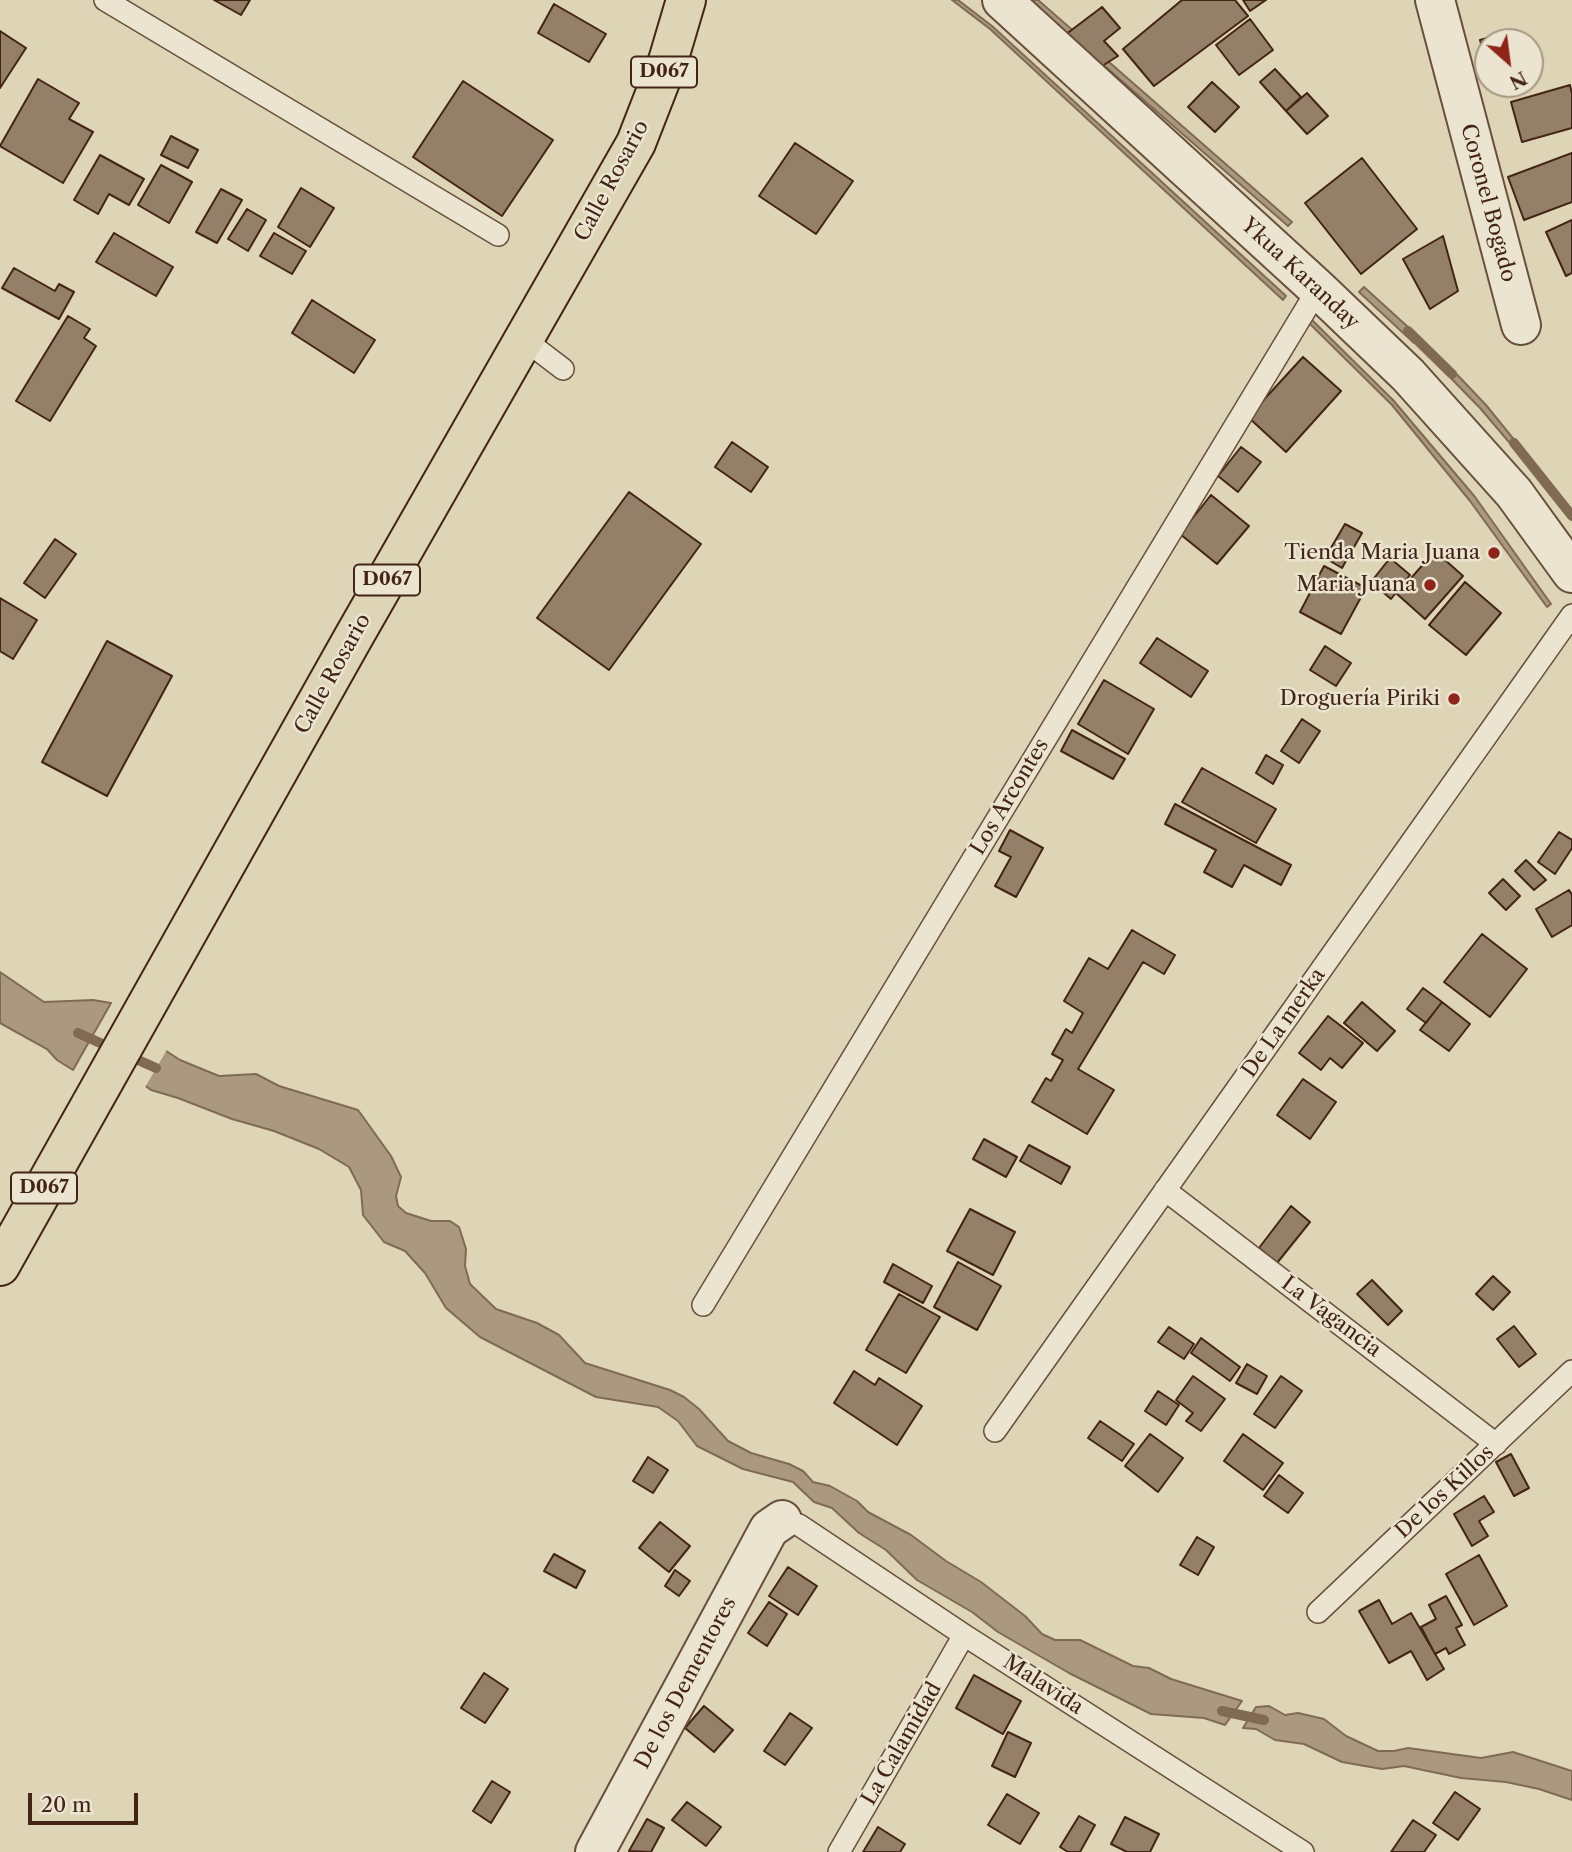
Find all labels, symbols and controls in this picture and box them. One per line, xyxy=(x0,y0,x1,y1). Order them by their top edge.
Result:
north arrow xyxy=(1474,28,1544,98)
road number: D067 xyxy=(631,57,697,88)
text: N xyxy=(1505,66,1531,94)
street label: Calle Rosario xyxy=(570,116,654,246)
street label: Coronel Bogado xyxy=(1455,121,1521,285)
street label: Ykua Karanday xyxy=(1236,213,1364,335)
place label: Tienda Maria Juana xyxy=(1284,540,1480,566)
marker: Tienda Maria Juana xyxy=(1486,545,1502,561)
road number: D067 xyxy=(354,565,420,596)
place label: Maria Juana xyxy=(1296,572,1416,598)
marker: Maria Juana xyxy=(1422,577,1438,593)
street label: Calle Rosario xyxy=(290,610,376,738)
place label: Droguería Piriki xyxy=(1280,686,1440,712)
marker: Droguería Piriki xyxy=(1446,691,1462,707)
street label: Los Arcontes xyxy=(965,734,1055,860)
street label: De La merka xyxy=(1237,963,1331,1083)
road number: D067 xyxy=(11,1172,77,1204)
street label: La Vagancia xyxy=(1276,1271,1386,1363)
street label: De los Killos xyxy=(1391,1440,1499,1544)
street label: De los Dementores xyxy=(630,1593,742,1773)
street label: Malavida xyxy=(998,1650,1088,1720)
street label: La Calamidad xyxy=(857,1678,947,1810)
scale bar xyxy=(32,1778,142,1822)
text: 20 m xyxy=(41,1792,92,1817)

